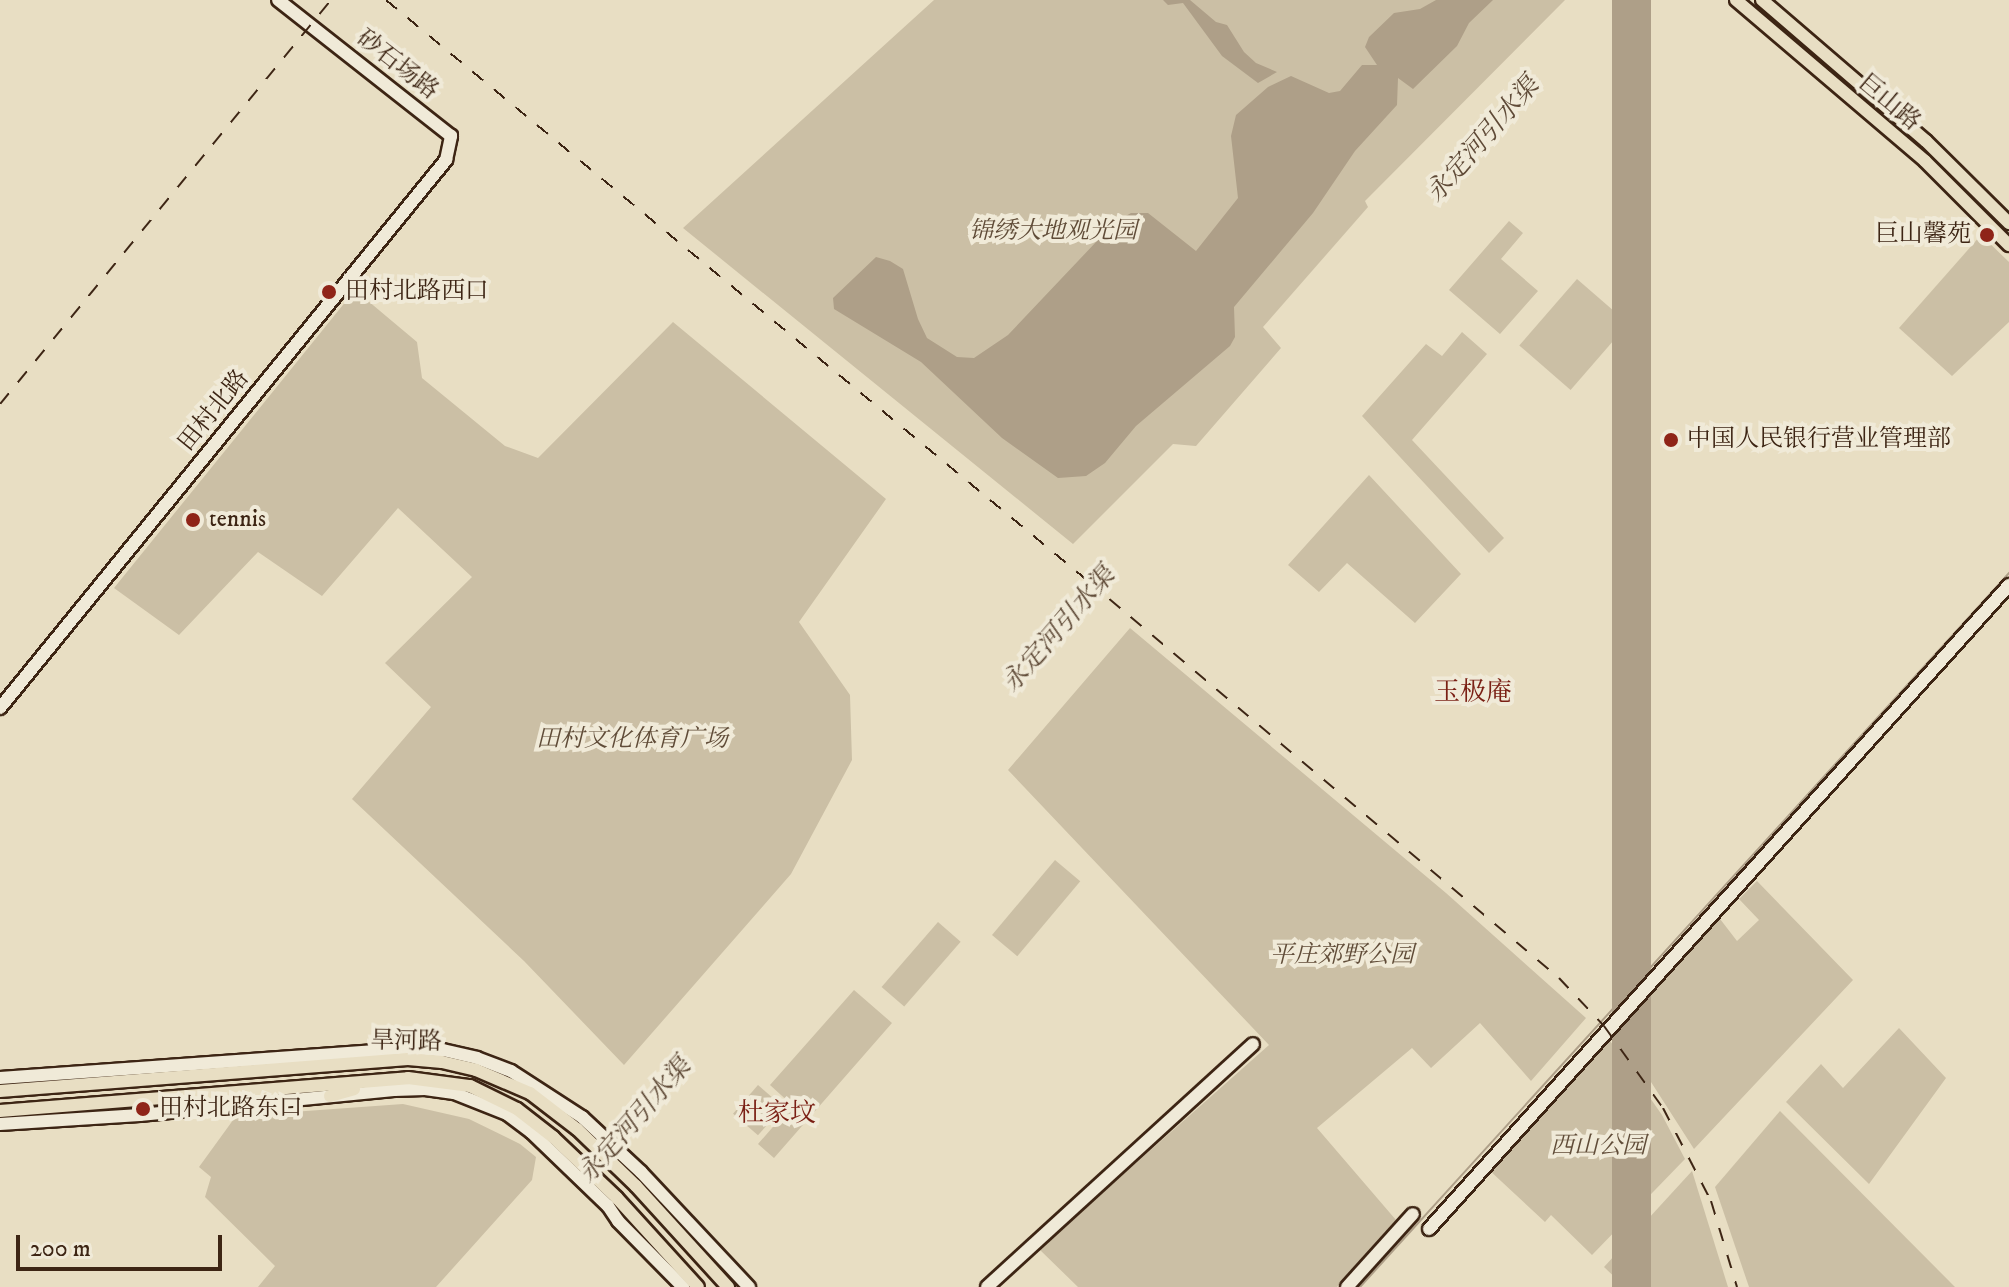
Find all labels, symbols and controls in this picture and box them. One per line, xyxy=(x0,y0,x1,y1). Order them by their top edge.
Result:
street label: 砂石场路 xyxy=(350,24,444,106)
street label: 巨山路 xyxy=(1852,69,1926,137)
water label: 永定河引水渠 xyxy=(1420,71,1546,209)
park label: 锦绣大地观光园 xyxy=(969,218,1137,246)
place label: 巨山馨苑 xyxy=(1875,221,1971,249)
marker: 巨山馨苑 xyxy=(1978,226,1996,244)
place label: 田村北路西口 xyxy=(345,278,489,306)
marker: 田村北路西口 xyxy=(320,283,338,301)
street label: 田村北路 xyxy=(173,365,255,457)
place label: 中国人民银行营业管理部 xyxy=(1687,426,1951,454)
marker: 中国人民银行营业管理部 xyxy=(1662,431,1680,449)
place label: tennis xyxy=(209,506,266,534)
marker: tennis xyxy=(184,511,202,529)
water label: 永定河引水渠 xyxy=(996,561,1122,699)
district label: 玉极庵 xyxy=(1434,677,1512,709)
park label: 田村文化体育广场 xyxy=(536,726,728,754)
park label: 平庄郊野公园 xyxy=(1270,942,1414,970)
street label: 旱河路 xyxy=(370,1027,442,1057)
water label: 永定河引水渠 xyxy=(572,1052,698,1190)
place label: 田村北路东口 xyxy=(159,1095,303,1123)
district label: 杜家坟 xyxy=(738,1098,816,1130)
marker: 田村北路东口 xyxy=(134,1100,152,1118)
park label: 西山公园 xyxy=(1550,1133,1646,1161)
scale bar xyxy=(20,1219,226,1269)
text: 200 m xyxy=(30,1234,91,1264)

